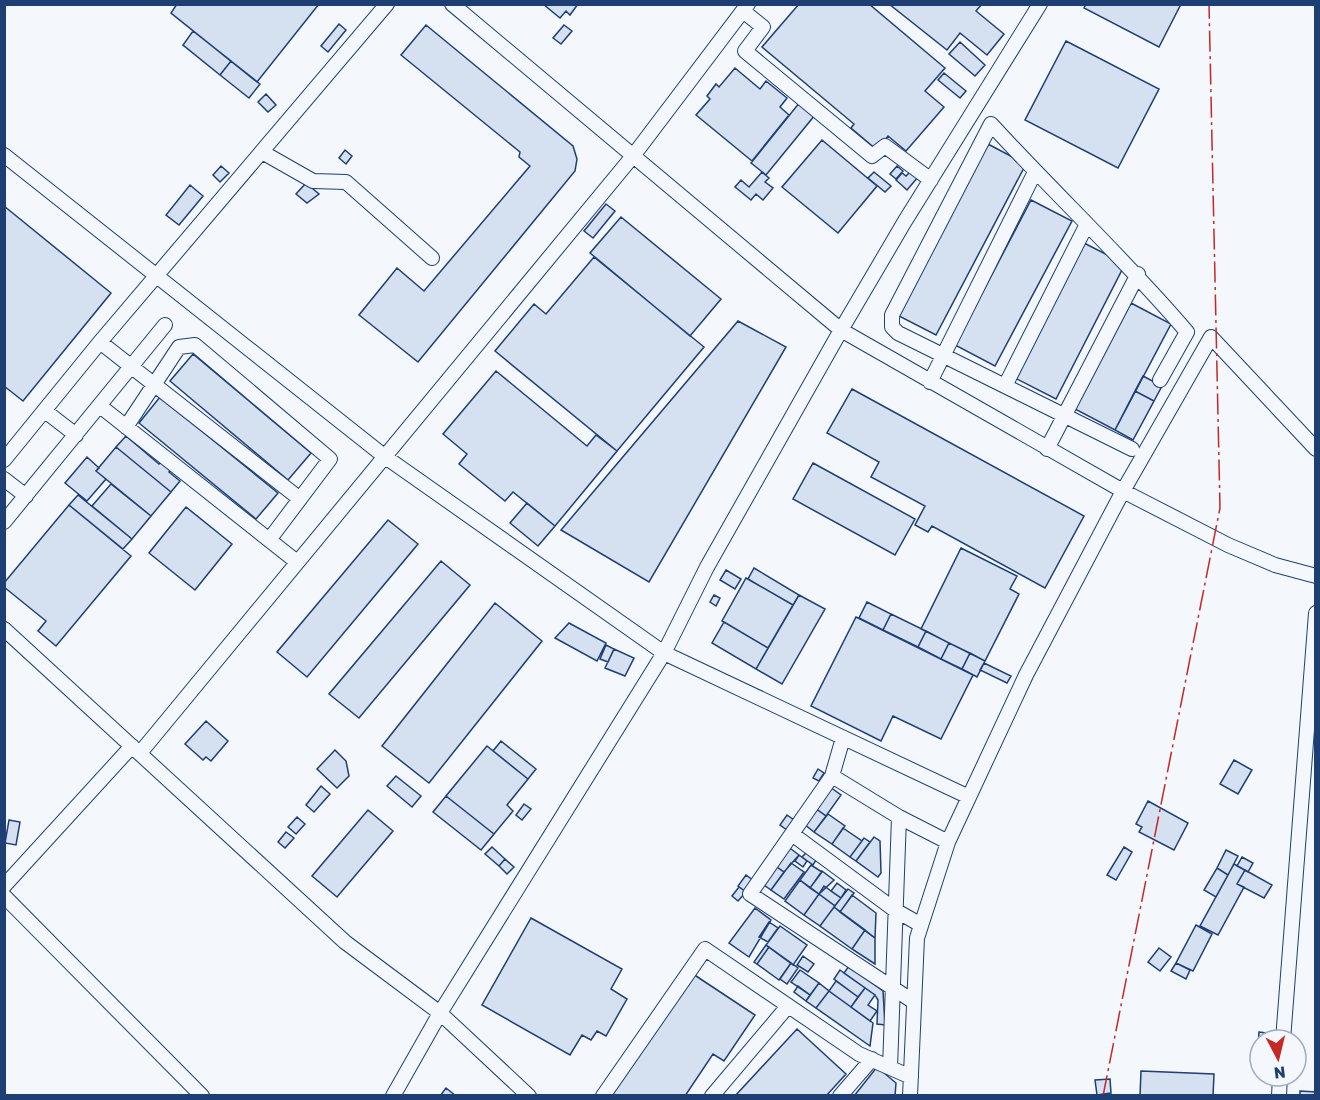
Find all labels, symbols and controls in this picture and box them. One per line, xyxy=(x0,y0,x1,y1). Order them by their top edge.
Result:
north arrow xyxy=(1248,1028,1308,1088)
text: N xyxy=(1273,1062,1287,1083)

